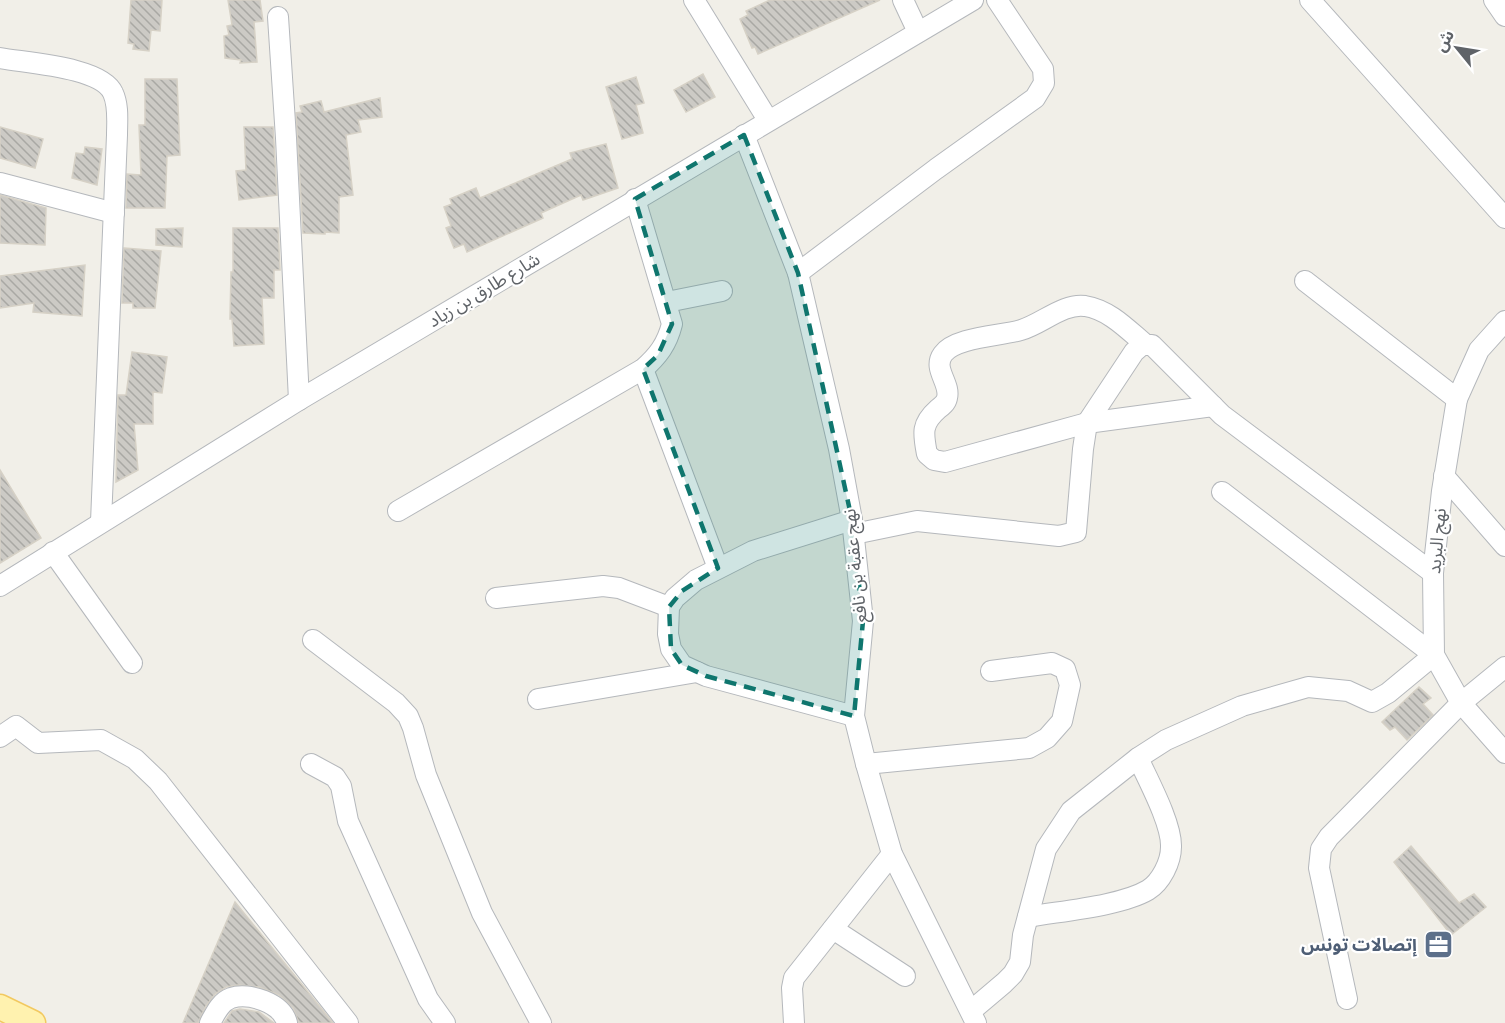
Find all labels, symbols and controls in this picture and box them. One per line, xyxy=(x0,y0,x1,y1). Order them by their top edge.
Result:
north arrow xyxy=(1427,18,1487,78)
text: ش xyxy=(1429,25,1459,55)
street label: شارع طارق بن زياد xyxy=(423,246,545,335)
street label: نهج عقبة بن نافع xyxy=(836,507,875,625)
street label: نهج البريد xyxy=(1421,507,1453,575)
office icon: إتصالات تونس xyxy=(1422,929,1454,961)
place label: إتصالات تونس xyxy=(1301,932,1418,957)

